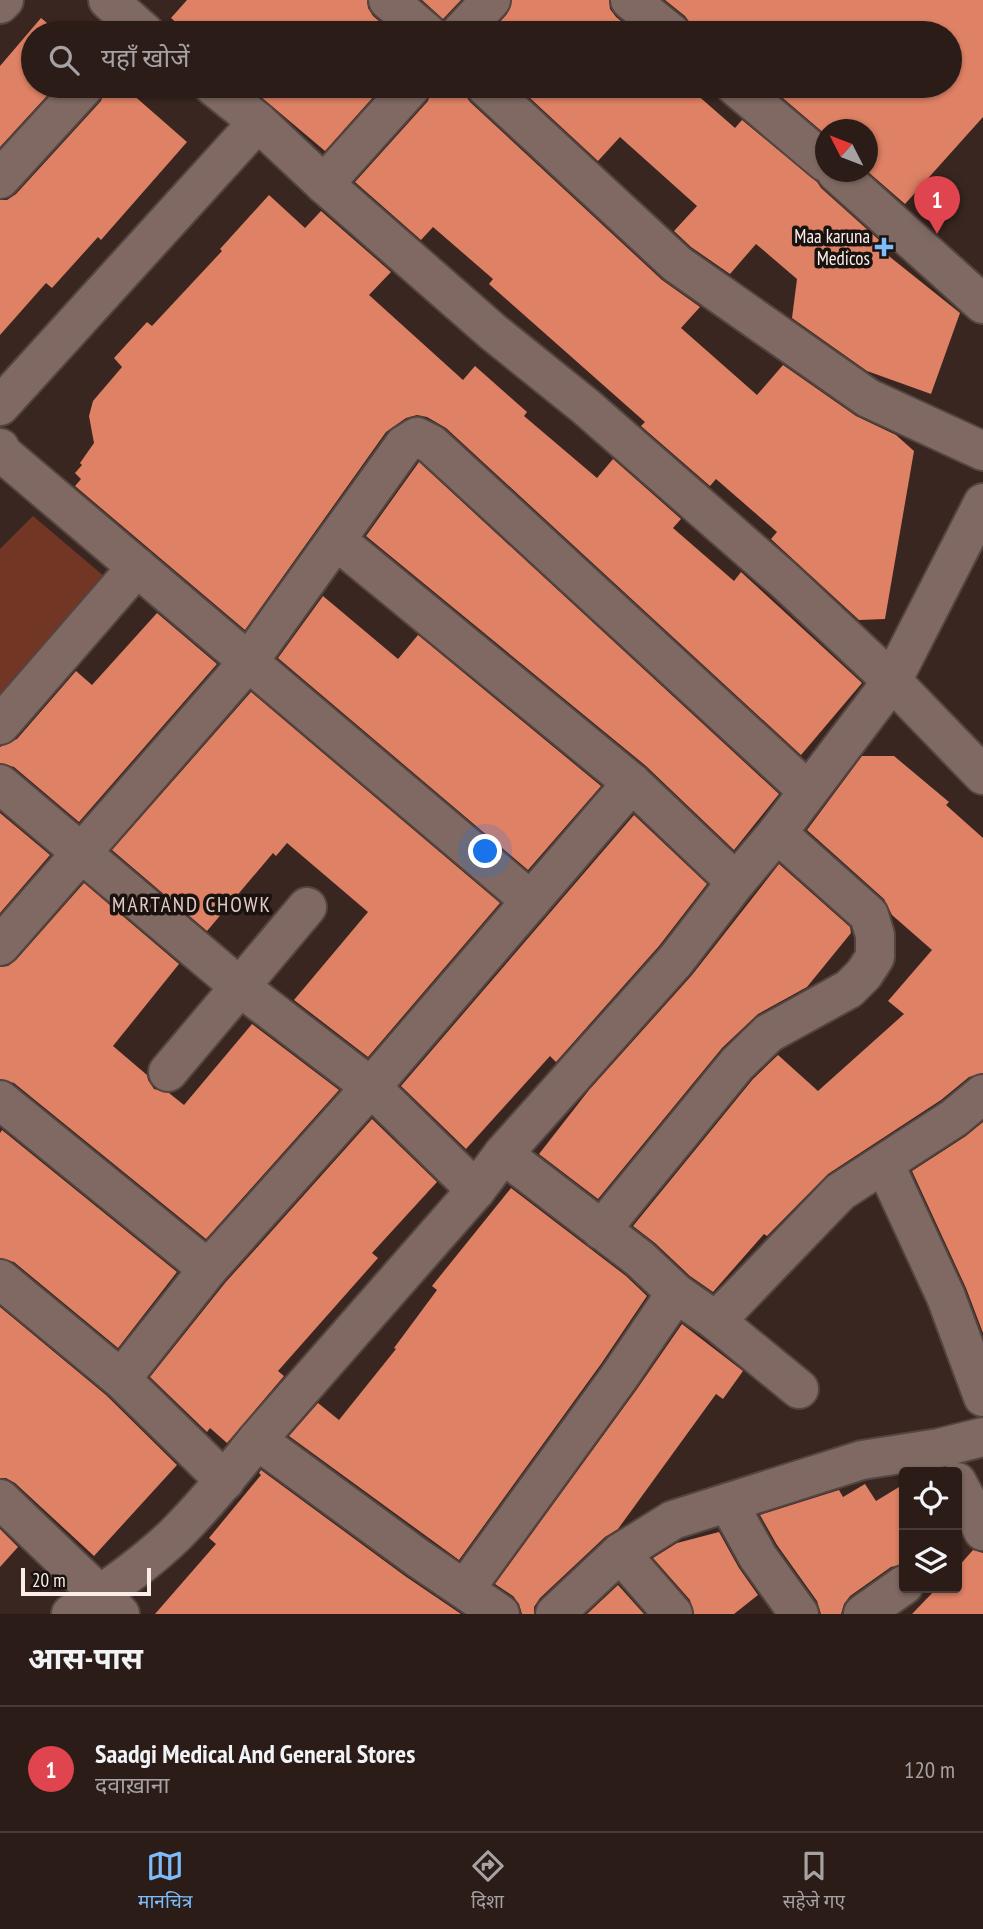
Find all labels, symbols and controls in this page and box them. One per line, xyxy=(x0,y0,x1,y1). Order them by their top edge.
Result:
search box xyxy=(21,21,962,98)
icon: search xyxy=(45,41,83,79)
text: यहाँ खोजें xyxy=(101,41,189,74)
north arrow xyxy=(815,119,878,182)
pin: 1 xyxy=(914,176,960,234)
place label: Maa karuna Medicos xyxy=(794,224,870,270)
marker: Maa karuna Medicos xyxy=(876,239,892,255)
your location xyxy=(468,834,502,868)
district label: MARTAND CHOWK xyxy=(112,891,272,918)
map controls xyxy=(899,1467,962,1593)
button: locate xyxy=(899,1467,962,1530)
button: layers xyxy=(899,1530,962,1593)
scale bar xyxy=(21,1565,150,1597)
text: 20 m xyxy=(32,1568,66,1592)
text: आस-पास xyxy=(28,1638,143,1677)
text: Saadgi Medical And General Stores xyxy=(95,1737,415,1770)
text: 1 xyxy=(46,1755,57,1784)
text: 120 m xyxy=(904,1755,955,1784)
text: दवाख़ाना xyxy=(95,1770,169,1799)
tab: मानचित्र xyxy=(138,1847,192,1916)
tab: दिशा xyxy=(469,1847,507,1916)
tab: सहेजे गए xyxy=(783,1847,845,1916)

